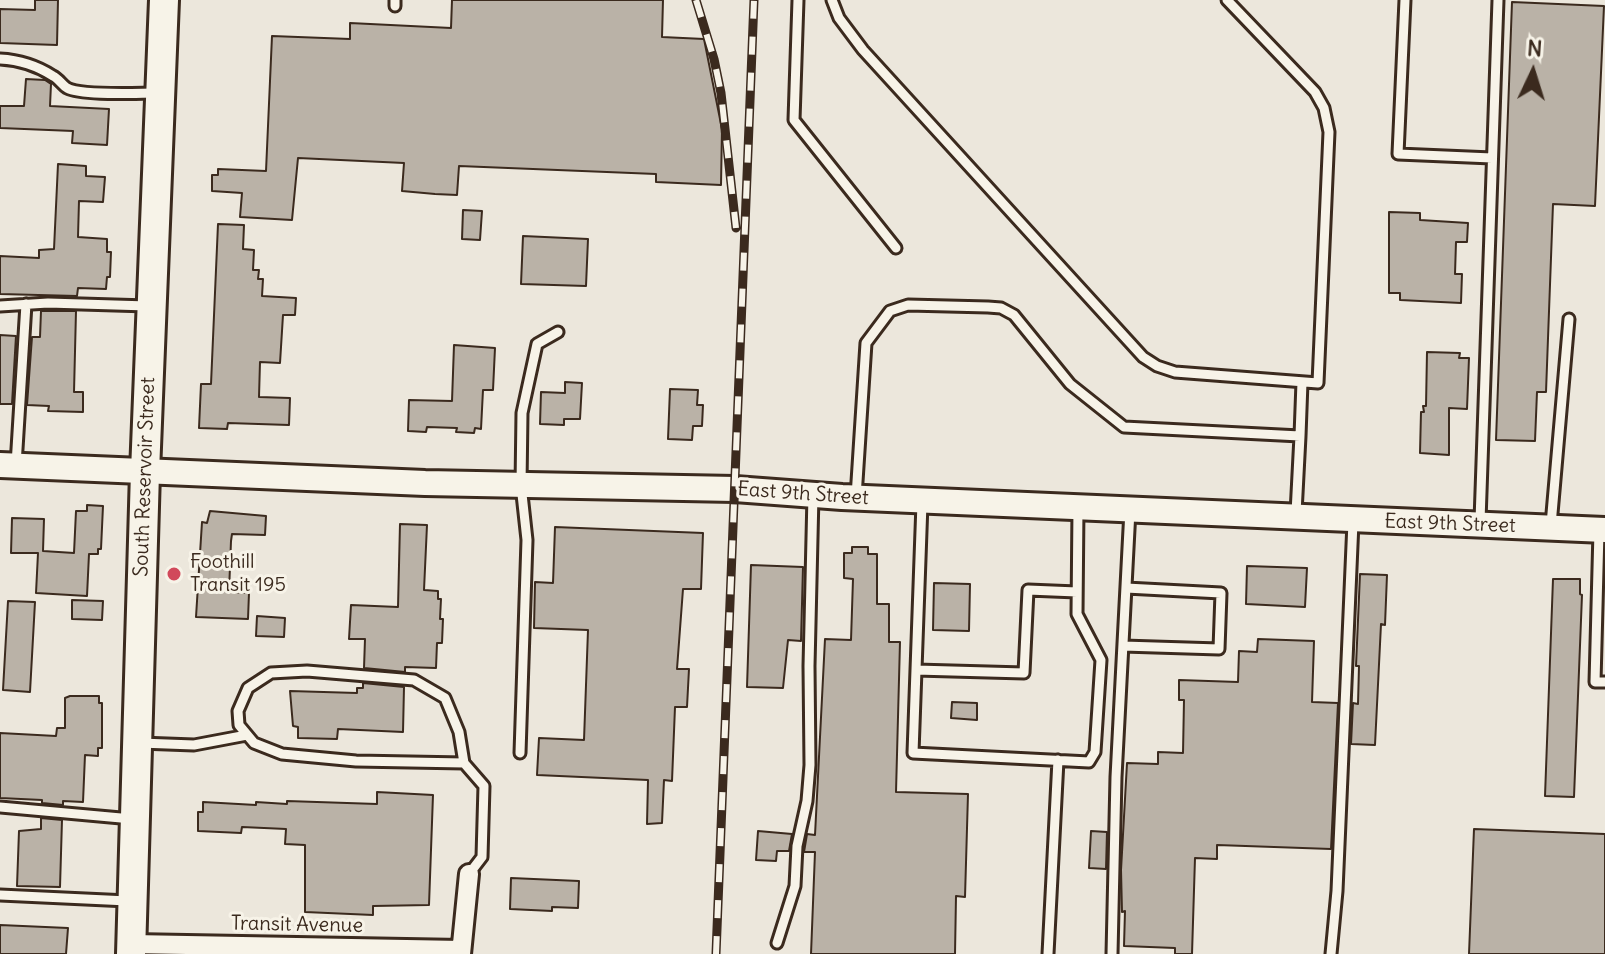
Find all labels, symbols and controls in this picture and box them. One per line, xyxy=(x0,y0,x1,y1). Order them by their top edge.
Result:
north arrow xyxy=(1493,32,1573,112)
text: N xyxy=(1526,34,1543,63)
street label: South Reservoir Street xyxy=(130,377,160,577)
street label: East 9th Street xyxy=(737,477,869,511)
street label: East 9th Street xyxy=(1384,510,1516,538)
place label: Foothill Transit 195 xyxy=(190,550,286,597)
marker: Foothill Transit 195 xyxy=(165,565,183,583)
street label: Transit Avenue xyxy=(231,912,363,938)

